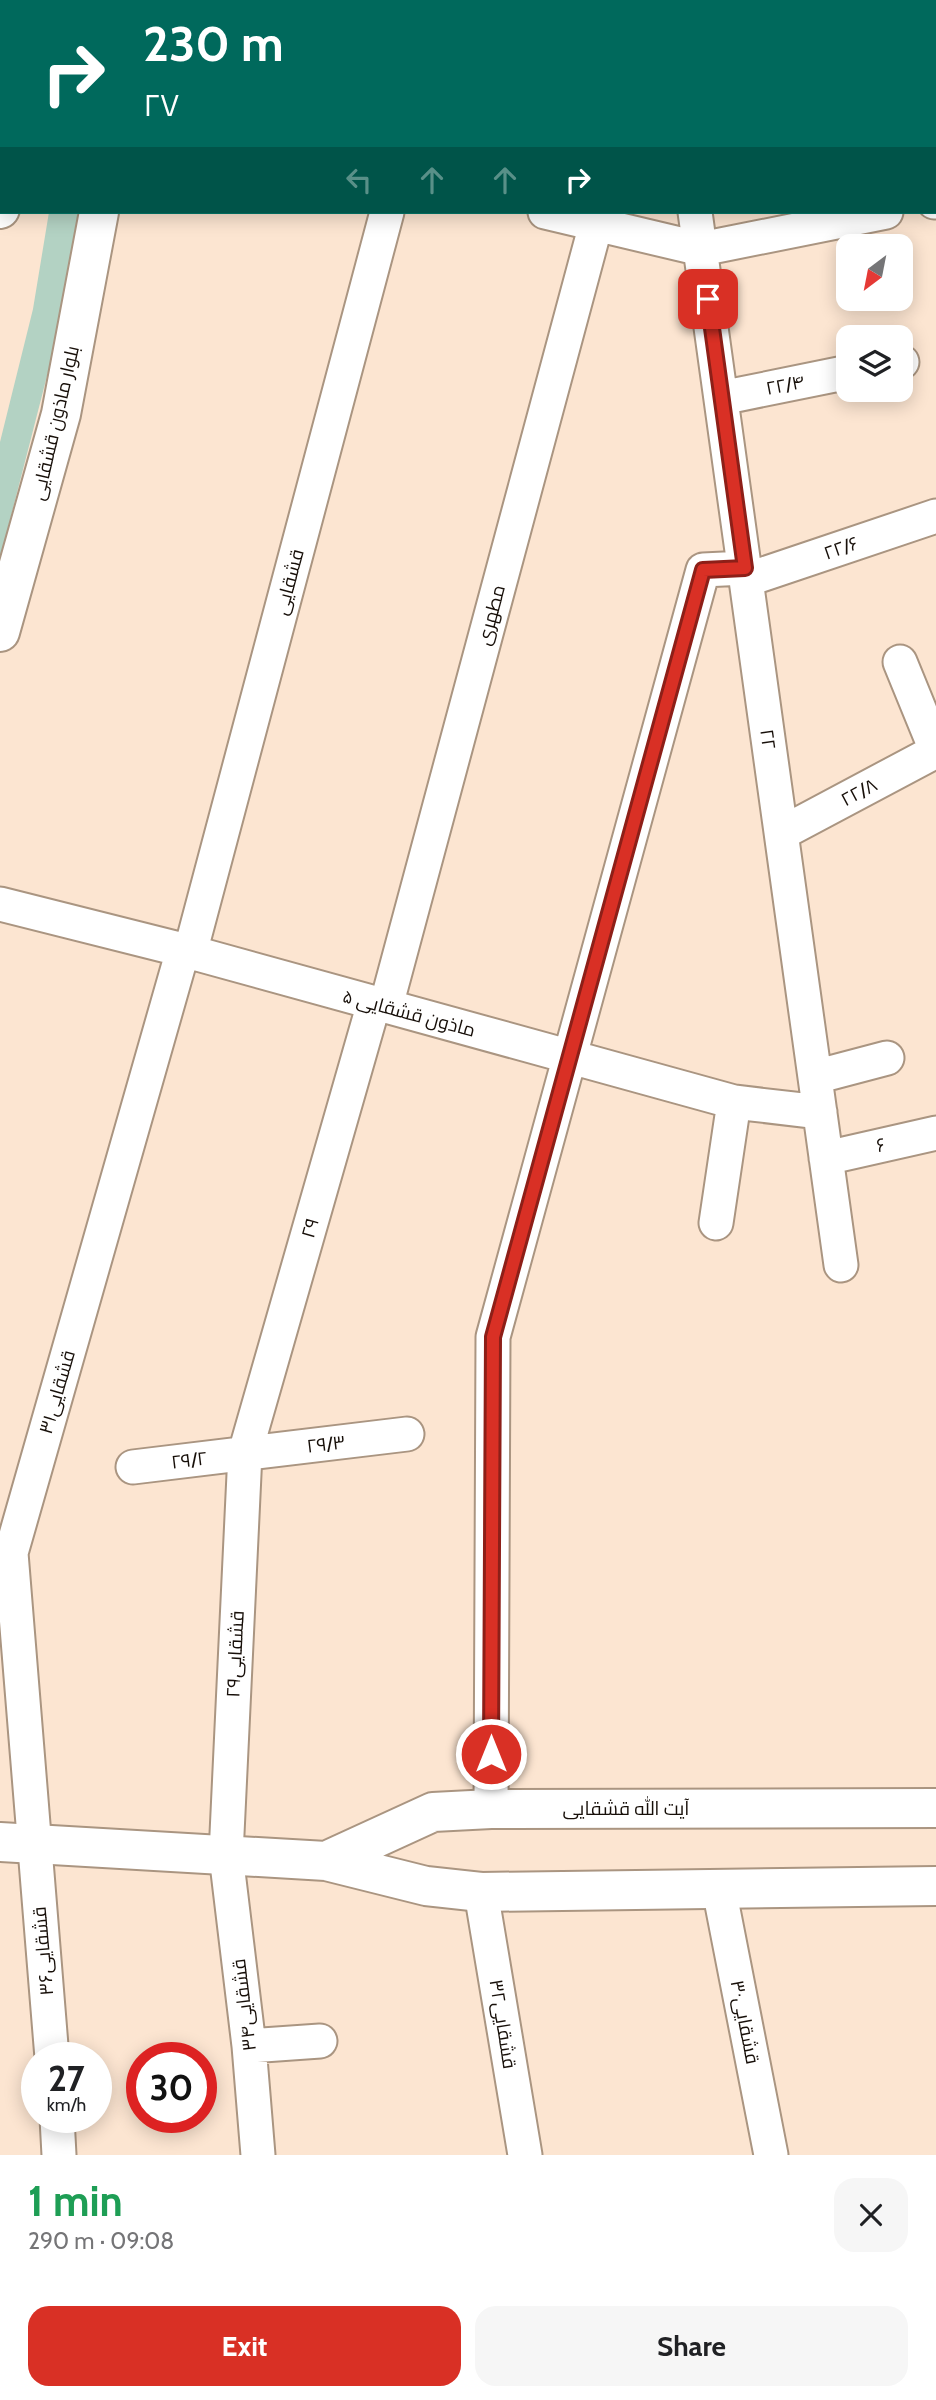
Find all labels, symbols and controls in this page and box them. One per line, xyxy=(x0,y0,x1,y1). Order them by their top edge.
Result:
text: 230 m xyxy=(143,14,284,73)
icon: right xyxy=(28,28,119,119)
text: ۲۷ xyxy=(143,85,180,124)
icon: left xyxy=(340,161,378,199)
icon: ahead xyxy=(413,161,451,199)
icon: ahead xyxy=(486,161,524,199)
icon: right xyxy=(559,161,597,199)
north arrow xyxy=(836,234,914,312)
map controls xyxy=(836,234,913,402)
pin xyxy=(678,269,738,329)
icon: arrive xyxy=(689,280,727,318)
button: layers xyxy=(836,325,913,402)
street label: بلوار ماذون قشقایی xyxy=(26,343,84,503)
street label: ۲۲/۴ xyxy=(764,370,806,400)
street label: ۲۲/۶ xyxy=(821,531,861,565)
street label: قشقایی xyxy=(269,546,309,618)
street label: مطهری xyxy=(472,582,510,648)
street label: ۲۲ xyxy=(755,727,781,751)
street label: ۲۲/۸ xyxy=(837,773,881,811)
street label: ماذون قشقایی ۵ xyxy=(340,984,478,1042)
street label: ۶ xyxy=(874,1133,888,1157)
street label: ۲۹ xyxy=(296,1215,324,1241)
street label: ۳۱قشقایی xyxy=(34,1347,80,1437)
street label: ۲۹/۳ xyxy=(305,1430,347,1458)
street label: ۲۹/۲ xyxy=(170,1446,208,1474)
street label: قشقایی۲۹ xyxy=(221,1610,249,1698)
position arrow xyxy=(454,1717,528,1791)
street label: آیت الله قشقایی xyxy=(563,1796,689,1820)
street label: قشقایی۳۶ xyxy=(28,1905,58,1997)
street label: قشقایی۳۴ xyxy=(227,1957,261,2053)
street label: قشقایی۳۲ xyxy=(485,1978,521,2070)
street label: قشقایی۳۰ xyxy=(726,1978,764,2066)
speed limit sign: 30 xyxy=(126,2042,217,2133)
text: 27 xyxy=(48,2057,85,2100)
text: km/h xyxy=(47,2094,86,2116)
text: 1 min xyxy=(28,2175,123,2227)
button: close xyxy=(834,2178,908,2252)
text: 290 m · 09:08 xyxy=(28,2227,174,2255)
button: Exit xyxy=(28,2306,461,2386)
button: Share xyxy=(475,2306,908,2386)

